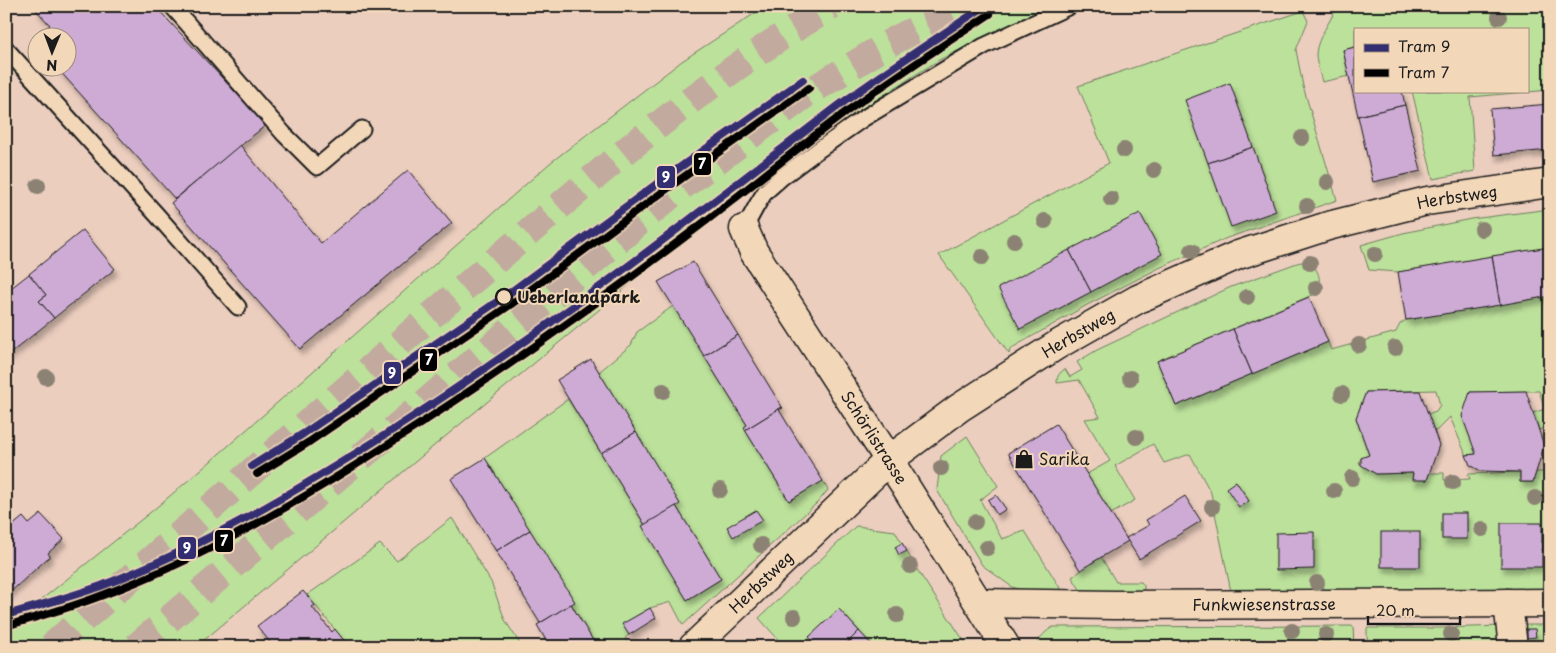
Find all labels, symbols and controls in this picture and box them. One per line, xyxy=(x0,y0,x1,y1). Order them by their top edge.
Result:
north arrow xyxy=(28,28,78,78)
legend xyxy=(1354,28,1528,92)
text: Tram 9 xyxy=(1398,34,1451,57)
text: N xyxy=(46,55,57,76)
text: Tram 7 xyxy=(1398,60,1450,83)
line badge: 7 xyxy=(693,152,712,176)
text: 7 xyxy=(698,153,707,174)
line badge: 9 xyxy=(656,165,676,189)
text: 9 xyxy=(662,166,670,187)
street label: Herbstweg xyxy=(1414,178,1499,214)
place label: Ueberlandpark xyxy=(517,284,640,308)
marker: Ueberlandpark xyxy=(495,288,513,306)
street label: Herbstweg xyxy=(1036,302,1119,363)
line badge: 7 xyxy=(419,348,438,372)
text: 7 xyxy=(425,349,434,370)
line badge: 9 xyxy=(383,361,402,385)
text: 9 xyxy=(388,362,396,383)
street label: Schörlistrasse xyxy=(836,385,914,488)
place label: Sarika xyxy=(1039,446,1090,470)
shop icon: Sarika xyxy=(1013,448,1035,470)
line badge: 7 xyxy=(214,529,234,553)
text: 7 xyxy=(220,530,229,551)
line badge: 9 xyxy=(177,536,197,560)
text: 9 xyxy=(183,537,191,558)
street label: Herbstweg xyxy=(723,545,798,618)
street label: Funkwiesenstrasse xyxy=(1192,591,1336,616)
scale bar xyxy=(1368,593,1461,625)
text: 20 m xyxy=(1376,598,1415,621)

